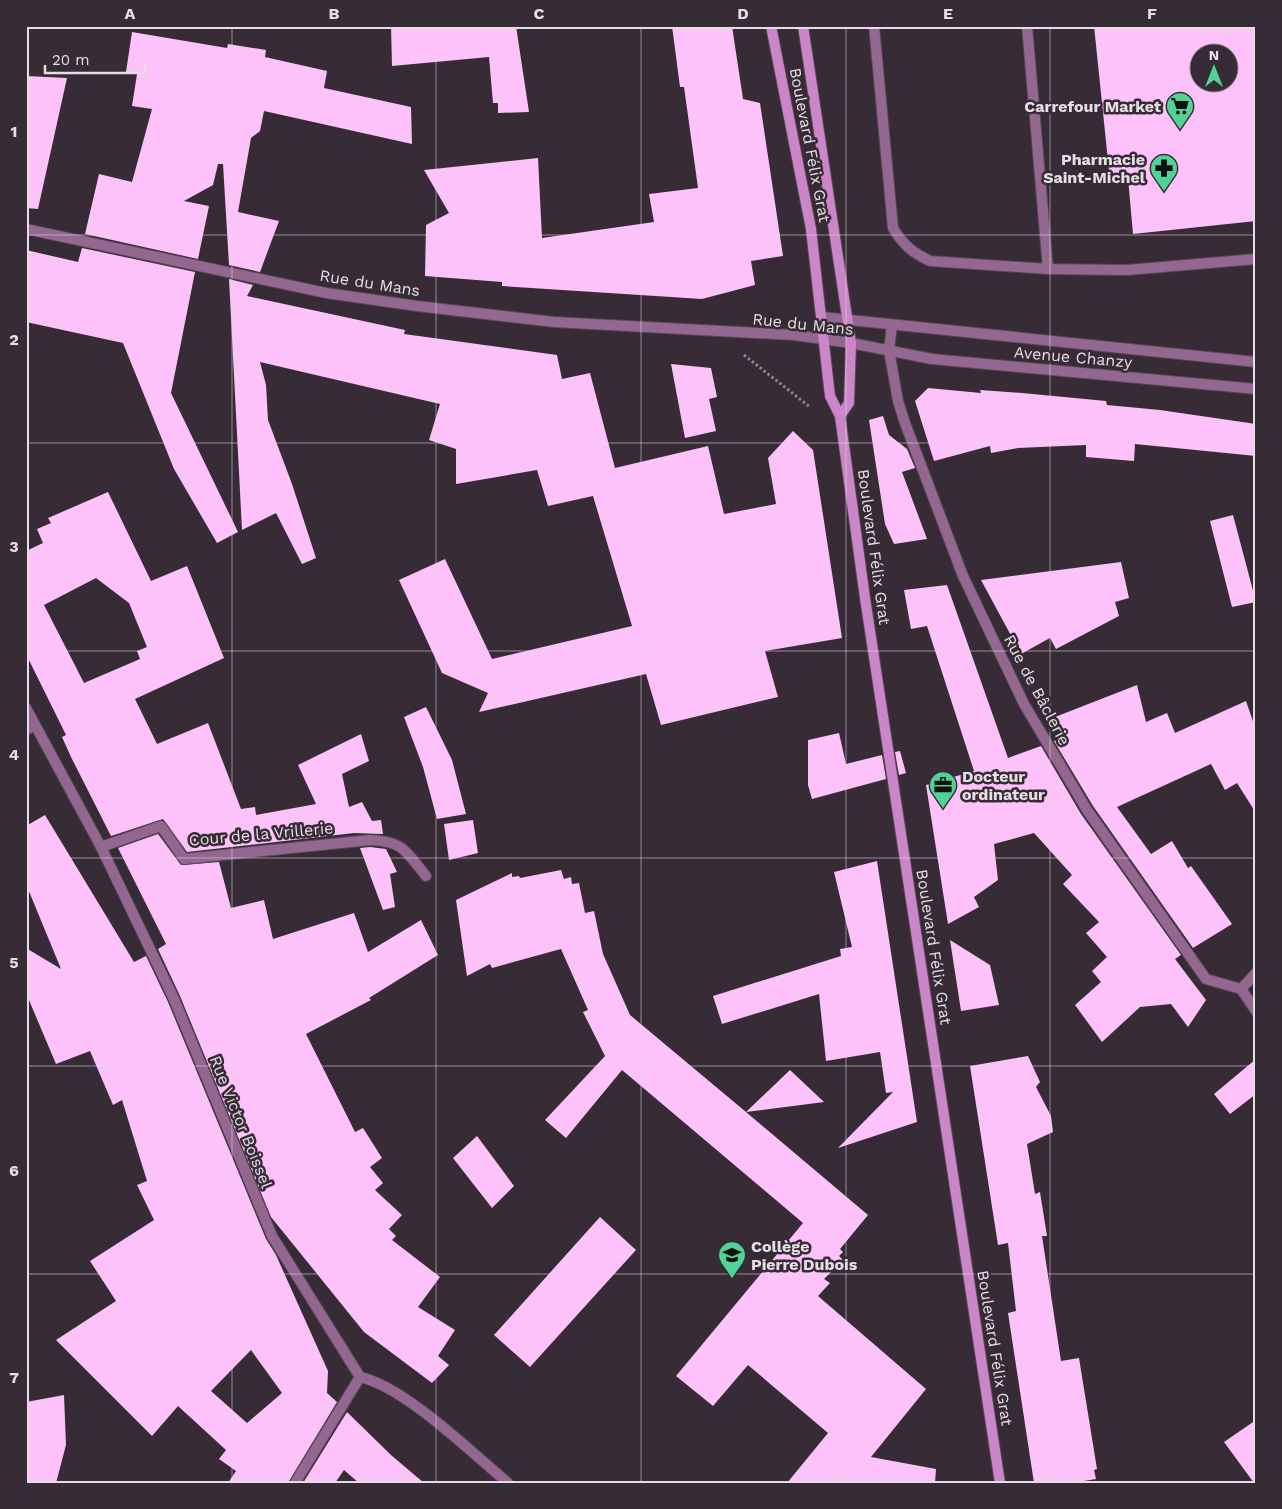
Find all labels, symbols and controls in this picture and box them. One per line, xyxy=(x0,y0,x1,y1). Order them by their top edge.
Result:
text: A xyxy=(125,4,136,23)
text: B xyxy=(329,4,340,23)
text: C xyxy=(534,4,545,23)
text: D xyxy=(737,4,749,23)
text: E xyxy=(943,4,953,23)
text: F xyxy=(1147,4,1157,23)
scale bar xyxy=(45,42,145,74)
north arrow xyxy=(1190,42,1240,92)
text: N xyxy=(1209,47,1219,63)
text: 20 m xyxy=(52,51,90,69)
street label: Boulevard Félix Grat xyxy=(786,66,834,224)
supermarket icon: Carrefour Market xyxy=(1165,91,1195,130)
place label: Carrefour Market xyxy=(1024,97,1161,116)
text: 1 xyxy=(11,122,17,141)
place label: Pharmacie Saint-Michel xyxy=(1043,150,1146,187)
pharmacy icon: Pharmacie Saint-Michel xyxy=(1149,153,1179,192)
street label: Rue du Mans xyxy=(318,266,422,300)
street label: Rue du Mans xyxy=(752,309,854,339)
text: 2 xyxy=(9,330,19,349)
street label: Avenue Chanzy xyxy=(1013,342,1134,372)
street label: Boulevard Félix Grat xyxy=(854,468,894,626)
text: 3 xyxy=(9,537,19,556)
street label: Rue de Bâclerie xyxy=(1000,632,1074,748)
text: 4 xyxy=(9,745,19,764)
place label: Docteur ordinateur xyxy=(962,767,1045,804)
office icon: Docteur ordinateur xyxy=(928,770,958,809)
street label: Cour de la Vrillerie xyxy=(188,818,334,850)
street label: Boulevard Félix Grat xyxy=(912,868,956,1026)
text: 5 xyxy=(9,953,19,972)
street label: Rue Victor Boissel xyxy=(206,1053,276,1191)
text: 6 xyxy=(9,1161,19,1180)
place label: Collège Pierre Dubois xyxy=(751,1237,858,1274)
school or university icon: Collège Pierre Dubois xyxy=(717,1240,747,1279)
street label: Boulevard Félix Grat xyxy=(973,1269,1017,1427)
text: 7 xyxy=(9,1368,19,1387)

